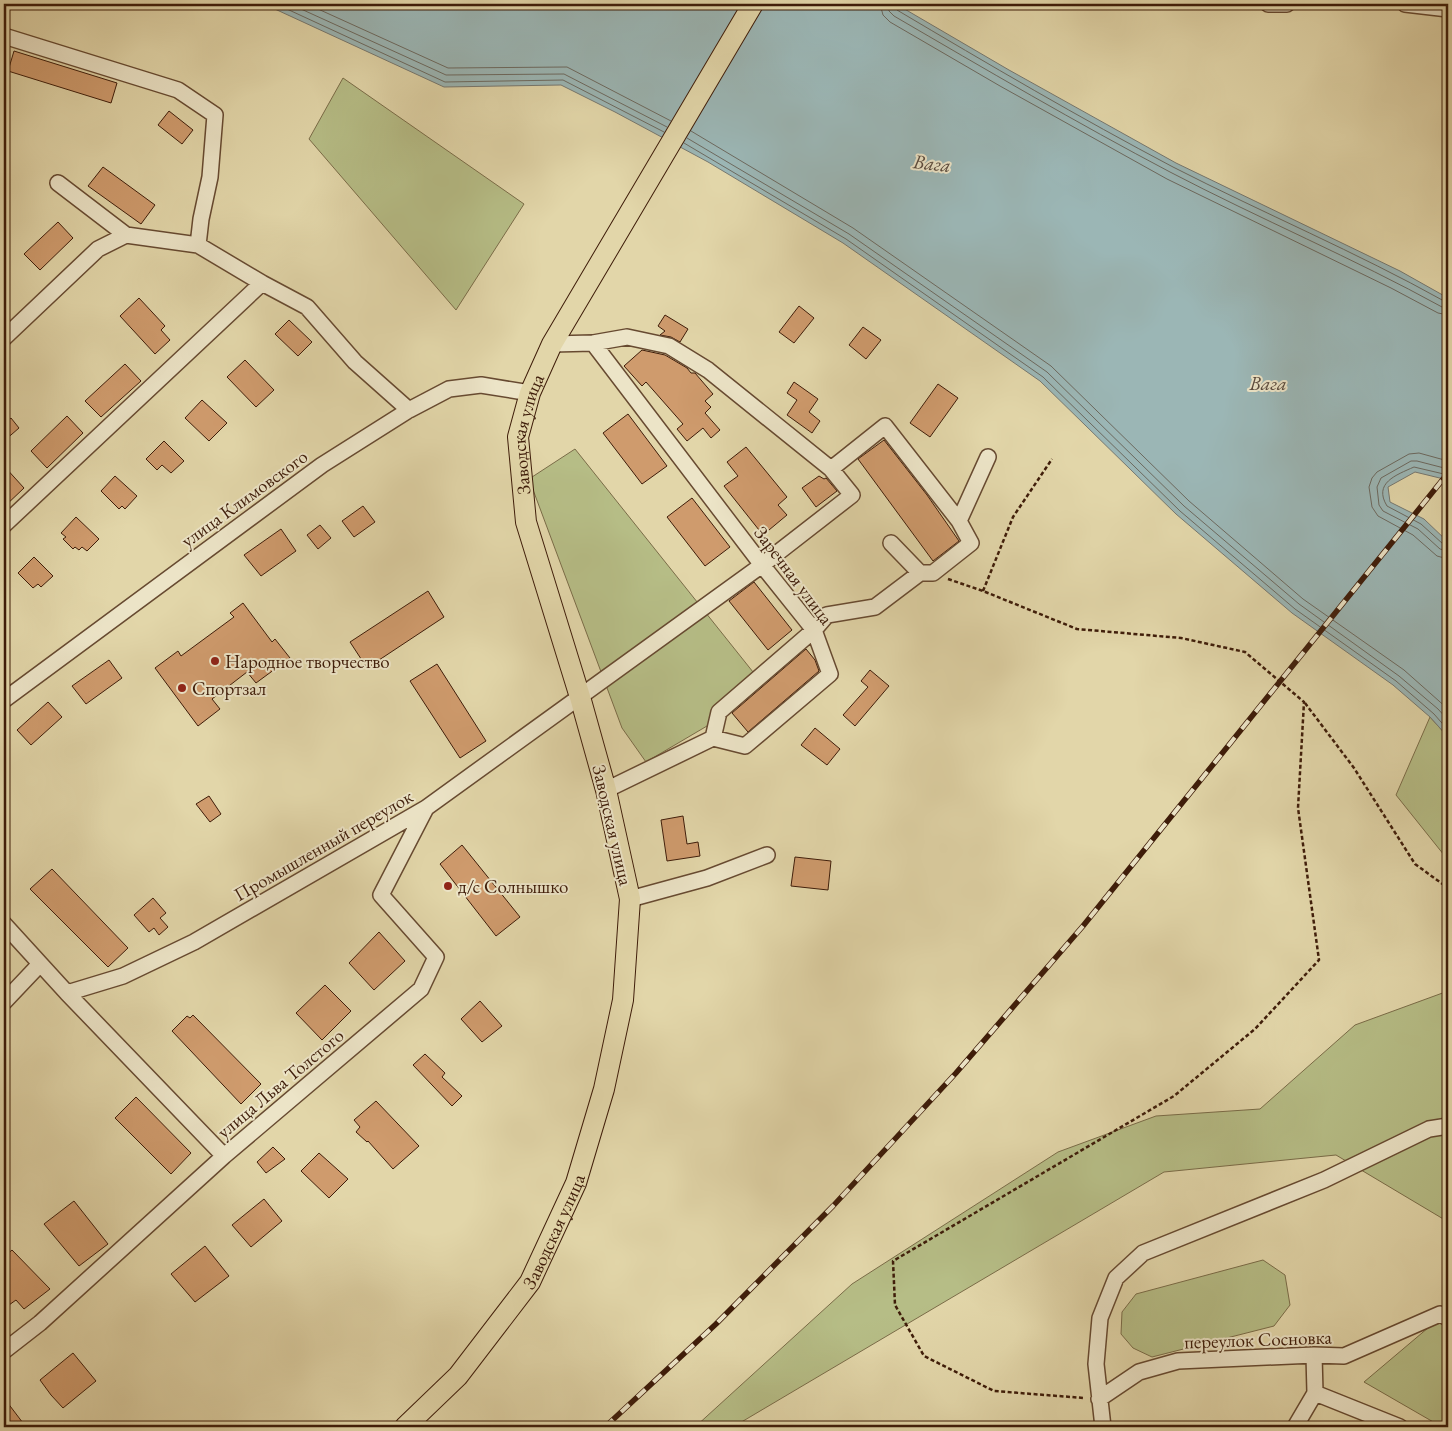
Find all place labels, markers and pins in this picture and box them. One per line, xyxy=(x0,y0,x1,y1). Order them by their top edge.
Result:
place label: Народное творчество xyxy=(225,649,390,674)
marker: Народное творчество xyxy=(209,655,221,667)
place label: Спортзал xyxy=(192,676,266,701)
marker: Спортзал xyxy=(176,682,188,694)
place label: д/с Солнышко xyxy=(458,874,568,899)
marker: д/с Солнышко xyxy=(442,880,454,892)

